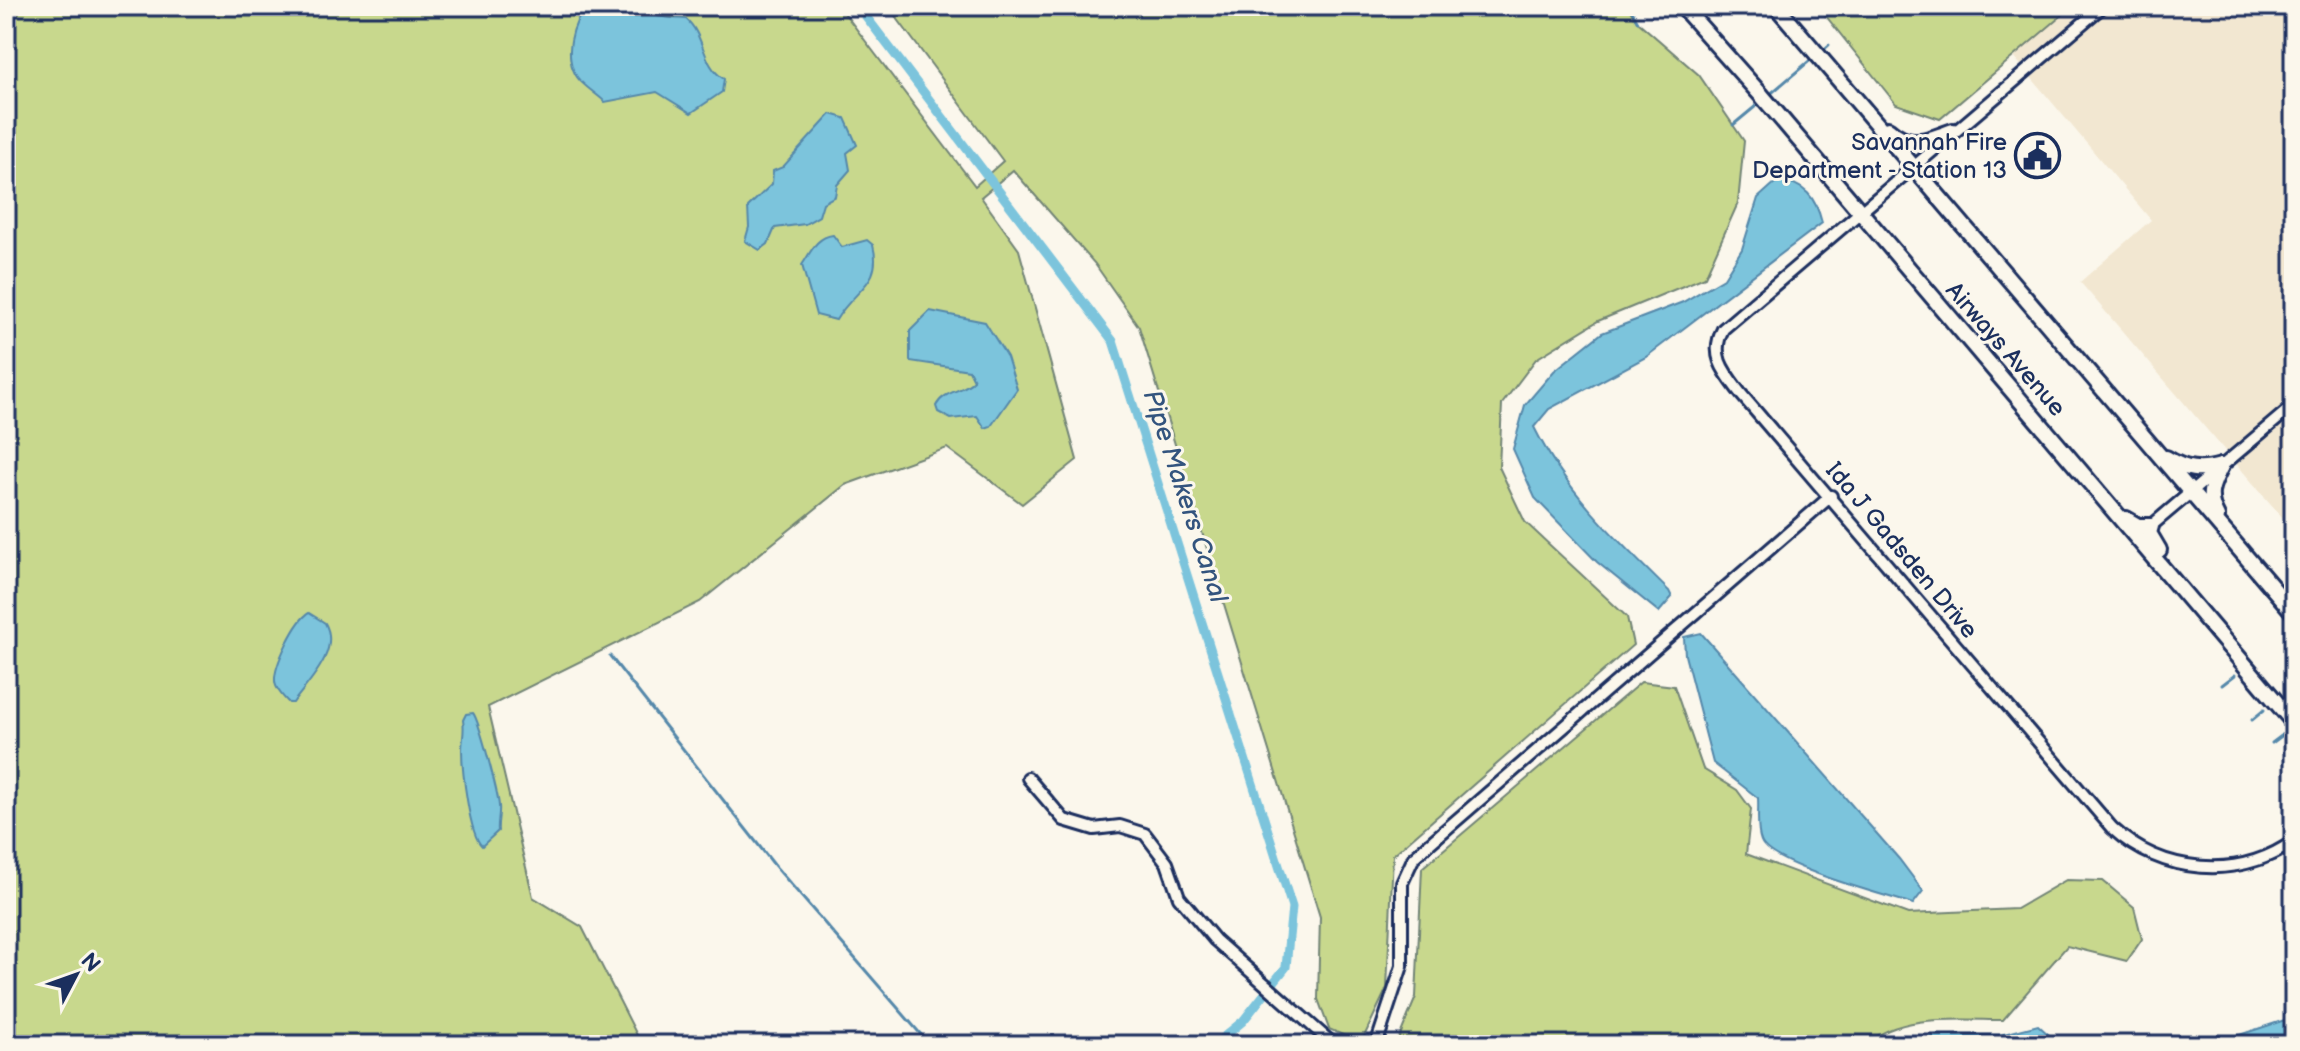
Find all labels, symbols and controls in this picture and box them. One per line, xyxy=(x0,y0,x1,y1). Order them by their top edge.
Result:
place label: Savannah Fire Department - Station 13 xyxy=(1752,128,2007,185)
public building icon: Savannah Fire Department - Station 13 xyxy=(2014,132,2062,180)
street label: Airways Avenue xyxy=(1940,276,2072,422)
water label: Pipe Makers Canal xyxy=(1136,386,1234,608)
street label: Ida J Gadsden Drive xyxy=(1819,456,1984,644)
north arrow xyxy=(36,935,116,1015)
text: N xyxy=(74,948,106,978)

